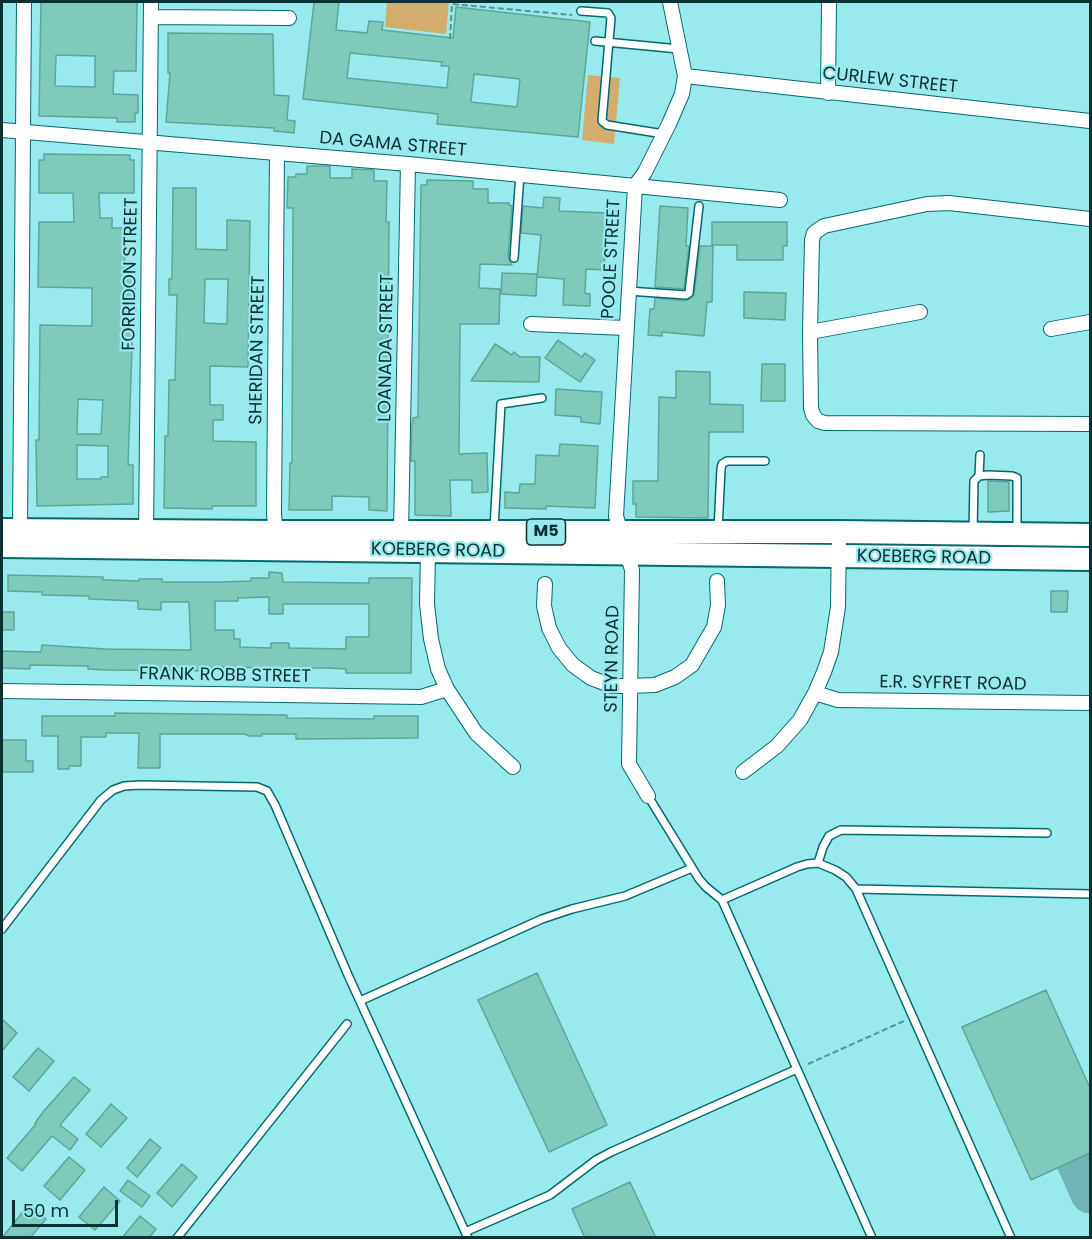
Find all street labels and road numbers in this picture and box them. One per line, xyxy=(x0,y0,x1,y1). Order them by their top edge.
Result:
street label: CURLEW STREET xyxy=(821,63,959,99)
street label: DA GAMA STREET xyxy=(318,128,468,162)
street label: FORRIDON STREET xyxy=(119,197,143,351)
street label: POOLE STREET xyxy=(598,199,626,319)
street label: LOANADA STREET xyxy=(375,274,399,422)
street label: SHERIDAN STREET xyxy=(246,275,270,425)
road number: M5 xyxy=(526,519,566,545)
street label: KOEBERG ROAD xyxy=(371,539,505,563)
street label: KOEBERG ROAD xyxy=(857,546,991,570)
street label: STEYN ROAD xyxy=(601,605,625,713)
street label: FRANK ROBB STREET xyxy=(139,664,311,688)
street label: E.R. SYFRET ROAD xyxy=(879,672,1027,696)

